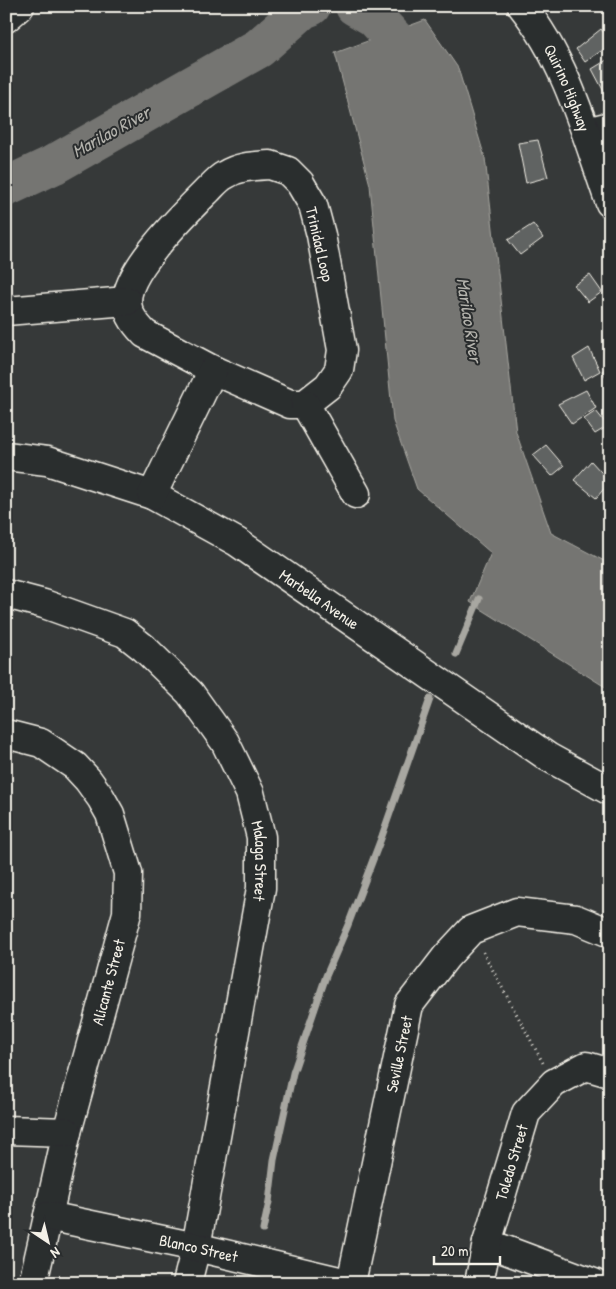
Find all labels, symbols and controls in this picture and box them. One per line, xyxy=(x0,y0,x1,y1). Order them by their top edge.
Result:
street label: Quirino Highway xyxy=(539,40,596,135)
water label: Marilao River xyxy=(67,99,156,163)
street label: Trinidad Loop xyxy=(301,204,339,284)
water label: Marilao River xyxy=(450,276,489,366)
street label: Marbella Avenue xyxy=(275,564,364,635)
street label: Malaga Street xyxy=(246,818,272,903)
street label: Alicante Street xyxy=(86,936,130,1027)
street label: Seville Street xyxy=(380,1013,418,1094)
street label: Toledo Street xyxy=(489,1121,533,1203)
north arrow xyxy=(22,1216,72,1266)
street label: Blanco Street xyxy=(158,1229,240,1268)
scale bar xyxy=(434,1234,500,1266)
text: 20 m xyxy=(441,1240,468,1261)
text: N xyxy=(47,1243,64,1263)

